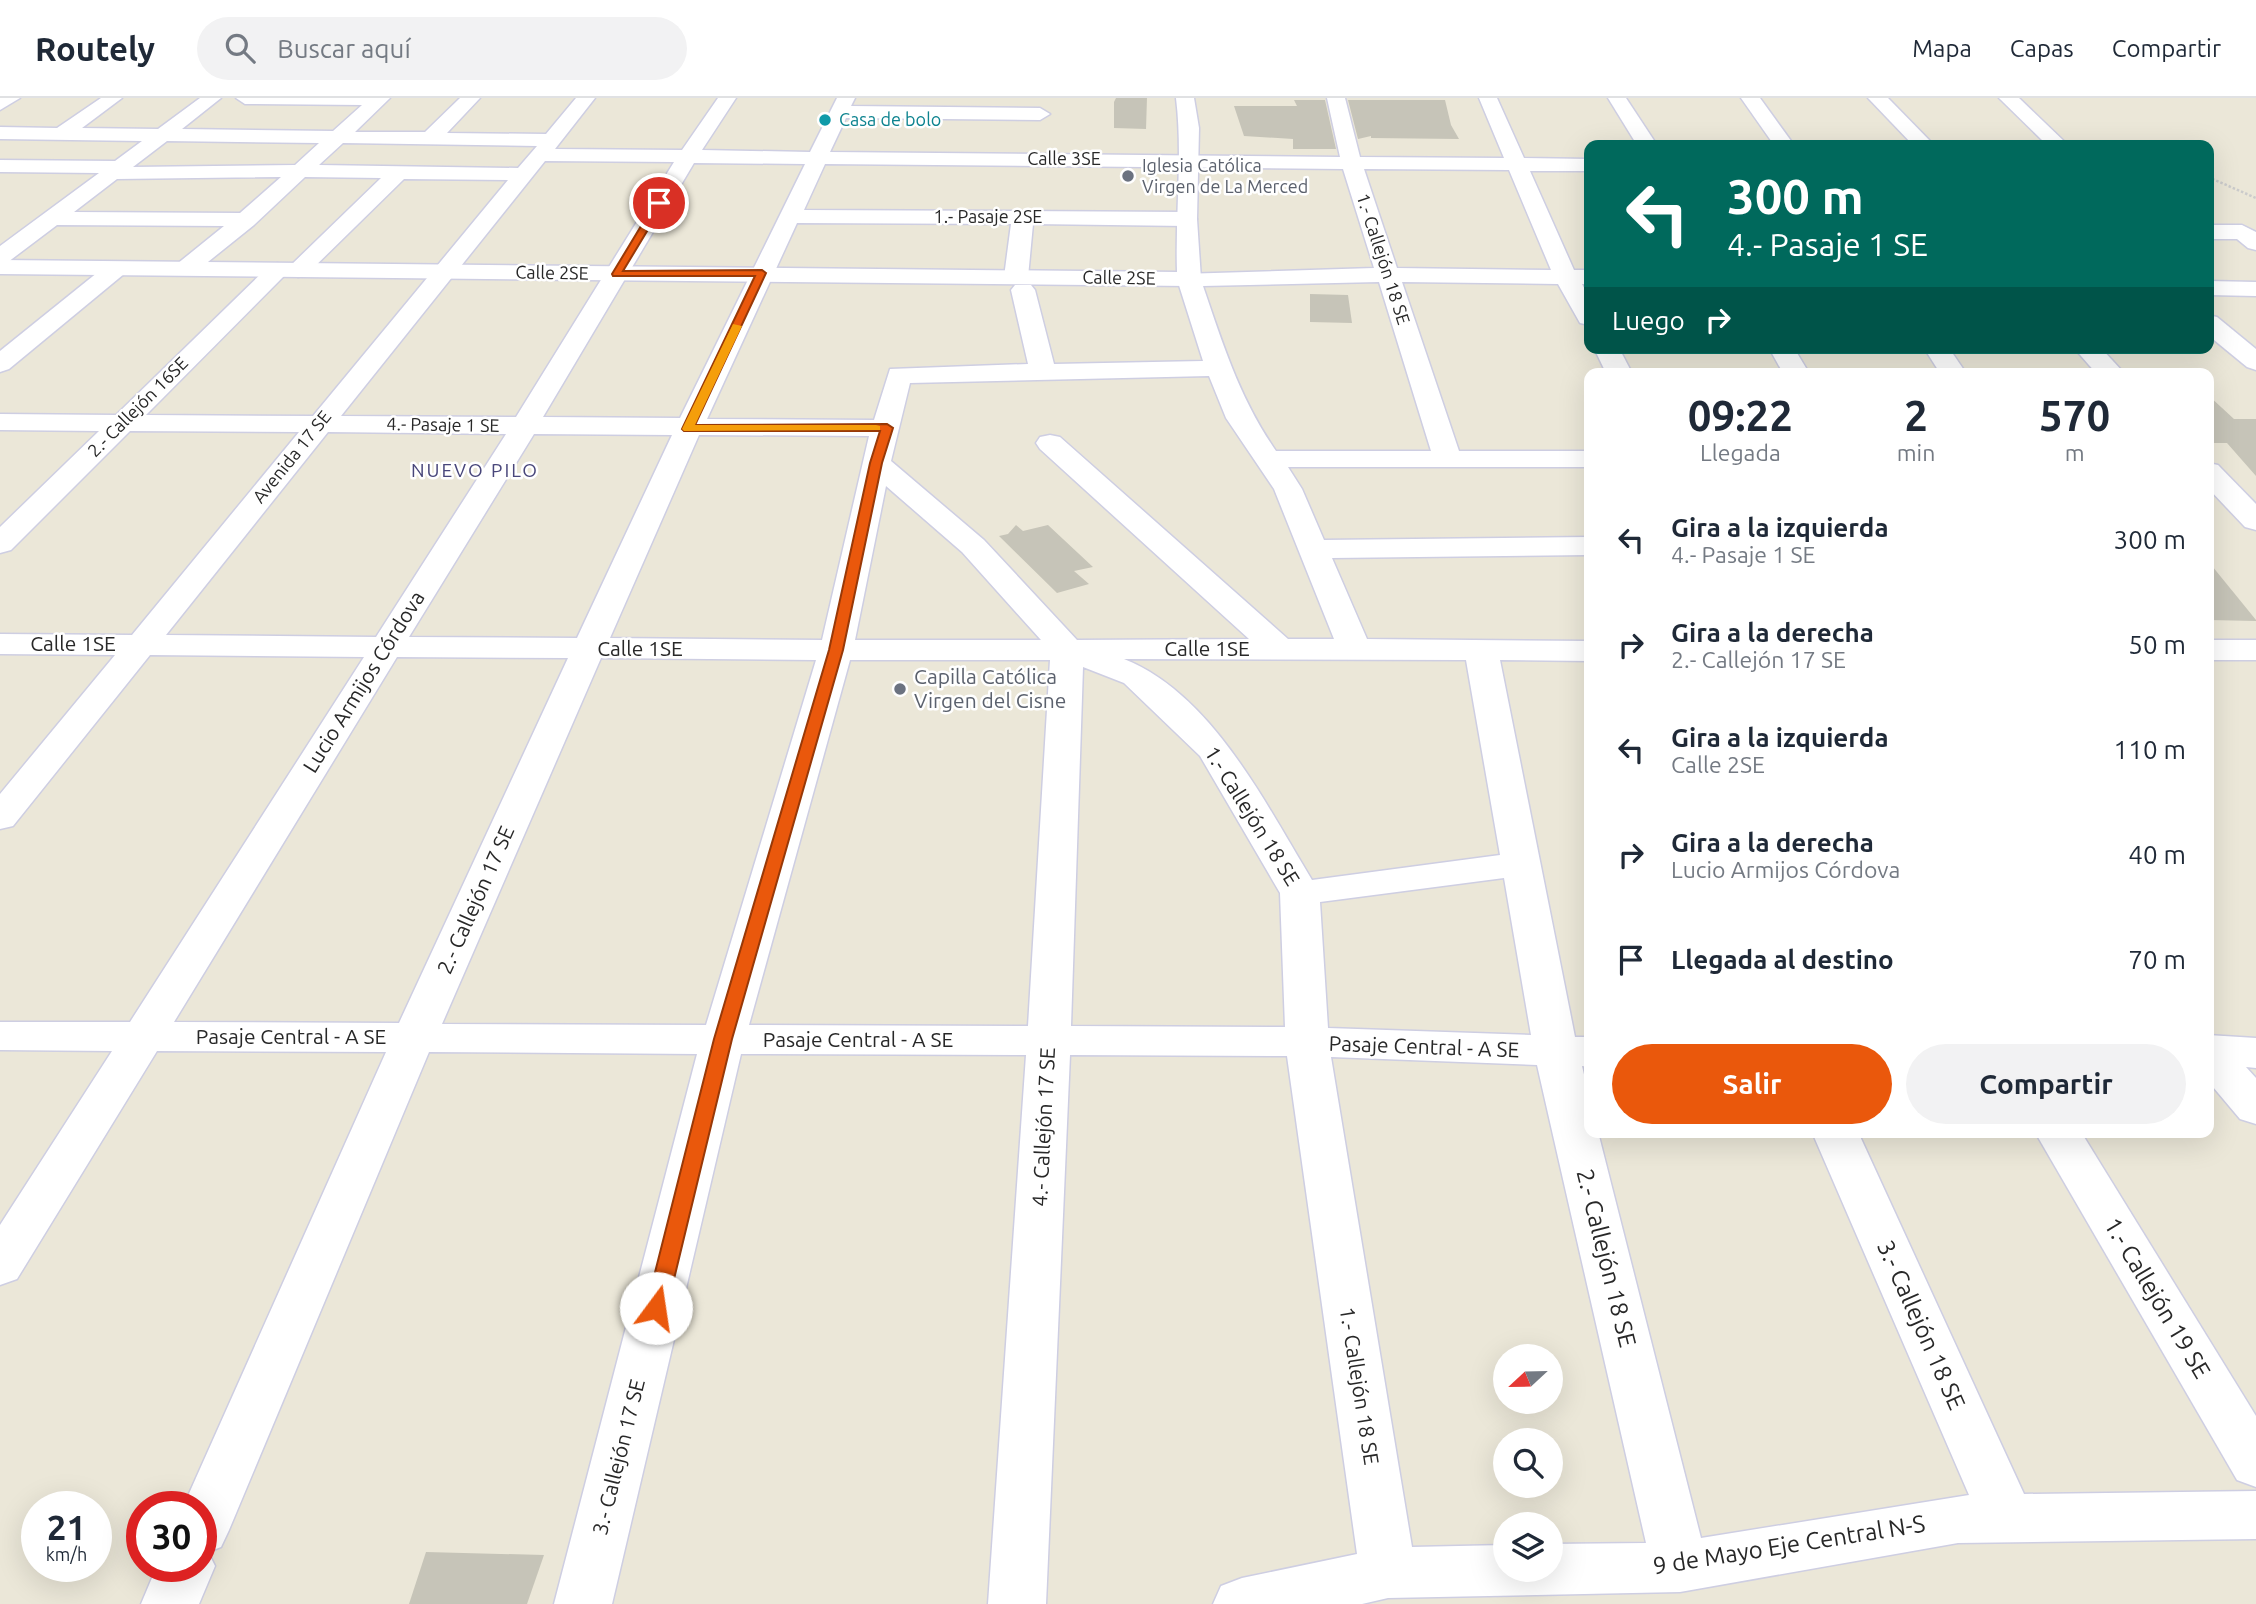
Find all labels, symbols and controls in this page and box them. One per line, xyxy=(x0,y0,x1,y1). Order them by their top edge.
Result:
search box xyxy=(197,17,687,80)
icon: search xyxy=(221,29,259,67)
text: Routely xyxy=(35,30,155,67)
text: Buscar aquí xyxy=(277,34,411,63)
text: Mapa xyxy=(1912,35,1972,62)
text: Capas xyxy=(2010,35,2074,62)
text: Compartir xyxy=(2112,35,2221,62)
place label: Casa de bolo xyxy=(839,109,941,129)
marker: Casa de bolo xyxy=(817,112,833,128)
street label: Calle 3SE xyxy=(1027,148,1101,168)
place label: Iglesia Católica Virgen de La Merced xyxy=(1142,155,1308,196)
marker: Iglesia Católica Virgen de La Merced xyxy=(1120,168,1136,184)
icon: left xyxy=(1612,168,1703,259)
text: 300 m xyxy=(1727,168,1864,223)
pin xyxy=(629,173,689,233)
icon: arrive xyxy=(640,184,678,222)
street label: 1.- Callejón 18 SE xyxy=(1353,191,1415,327)
street label: 1.- Pasaje 2SE xyxy=(934,206,1042,226)
text: 4.- Pasaje 1 SE xyxy=(1727,226,1928,262)
street label: Calle 2SE xyxy=(515,261,589,283)
street label: Calle 2SE xyxy=(1082,266,1156,288)
icon: right xyxy=(1699,301,1737,339)
text: Luego xyxy=(1612,306,1685,335)
street label: 2.- Callejón 16SE xyxy=(83,352,191,460)
text: 09:22 xyxy=(1688,392,1793,439)
text: 2 xyxy=(1904,392,1928,439)
text: 570 xyxy=(2039,392,2110,439)
street label: Avenida 17 SE xyxy=(248,406,334,506)
street label: 4.- Pasaje 1 SE xyxy=(386,413,500,435)
text: Llegada xyxy=(1700,440,1781,465)
text: min xyxy=(1897,440,1935,465)
text: m xyxy=(2065,440,2085,465)
district label: NUEVO PILO xyxy=(411,459,539,481)
text: Gira a la izquierda xyxy=(1671,513,1889,542)
icon: left xyxy=(1612,521,1650,559)
text: 300 m xyxy=(2114,525,2186,554)
text: 4.- Pasaje 1 SE xyxy=(1671,542,1815,567)
street label: Lucio Armijos Córdova xyxy=(297,586,429,777)
text: Gira a la derecha xyxy=(1671,618,1874,647)
icon: right xyxy=(1612,626,1650,664)
text: 50 m xyxy=(2128,630,2186,659)
street label: Calle 1SE xyxy=(30,631,116,655)
street label: Calle 1SE xyxy=(597,636,683,660)
street label: Calle 1SE xyxy=(1164,636,1250,660)
text: 2.- Callejón 17 SE xyxy=(1671,647,1846,672)
place label: Capilla Católica Virgen del Cisne xyxy=(914,664,1066,712)
marker: Capilla Católica Virgen del Cisne xyxy=(892,681,908,697)
text: Gira a la izquierda xyxy=(1671,723,1889,752)
icon: left xyxy=(1612,731,1650,769)
text: 110 m xyxy=(2114,735,2186,764)
street label: 1.- Callejón 18 SE xyxy=(1200,741,1305,890)
text: Calle 2SE xyxy=(1671,752,1765,777)
street label: 2.- Callejón 17 SE xyxy=(432,822,519,977)
text: Gira a la derecha xyxy=(1671,828,1874,857)
icon: right xyxy=(1612,836,1650,874)
text: 40 m xyxy=(2128,840,2186,869)
text: Lucio Armijos Córdova xyxy=(1671,857,1900,882)
icon: arrive xyxy=(1612,941,1650,979)
text: Llegada al destino xyxy=(1671,945,1894,974)
text: 70 m xyxy=(2128,945,2186,974)
street label: Pasaje Central - A SE xyxy=(196,1024,386,1048)
street label: Pasaje Central - A SE xyxy=(763,1027,953,1051)
street label: Pasaje Central - A SE xyxy=(1328,1031,1520,1061)
button: Salir xyxy=(1612,1044,1892,1124)
button: Compartir xyxy=(1906,1044,2186,1124)
street label: 4.- Callejón 17 SE xyxy=(1027,1047,1059,1207)
street label: 2.- Callejón 18 SE xyxy=(1571,1166,1642,1350)
street label: 1.- Callejón 19 SE xyxy=(2099,1213,2216,1383)
street label: 3.- Callejón 18 SE xyxy=(1872,1236,1971,1414)
position arrow xyxy=(619,1271,693,1345)
street label: 1.- Callejón 18 SE xyxy=(1336,1305,1384,1467)
north arrow xyxy=(1493,1344,1563,1414)
map controls xyxy=(1493,1344,1563,1582)
street label: 3.- Callejón 17 SE xyxy=(587,1376,649,1537)
button: search xyxy=(1493,1428,1563,1498)
speed limit sign: 30 xyxy=(126,1491,217,1582)
text: 21 xyxy=(47,1507,86,1547)
street label: 9 de Mayo Eje Central N-S xyxy=(1651,1510,1927,1579)
button: layers xyxy=(1493,1512,1563,1582)
text: km/h xyxy=(46,1544,87,1564)

